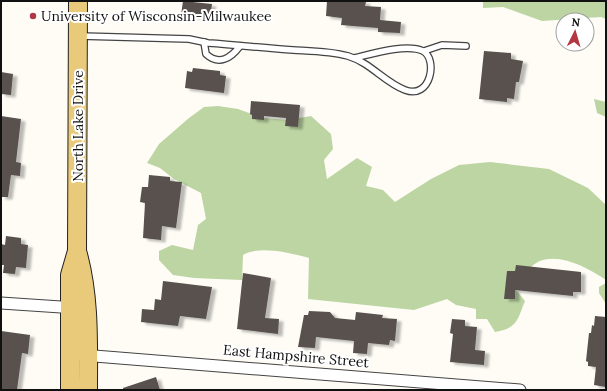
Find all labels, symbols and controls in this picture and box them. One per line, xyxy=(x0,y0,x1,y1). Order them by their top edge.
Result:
place label: University of Wisconsin-Milwaukee xyxy=(41,7,272,25)
marker: University of Wisconsin-Milwaukee xyxy=(28,11,38,21)
north arrow xyxy=(555,12,595,52)
text: N xyxy=(571,15,581,29)
street label: North Lake Drive xyxy=(69,70,87,182)
street label: East Hampshire Street xyxy=(222,341,370,371)

